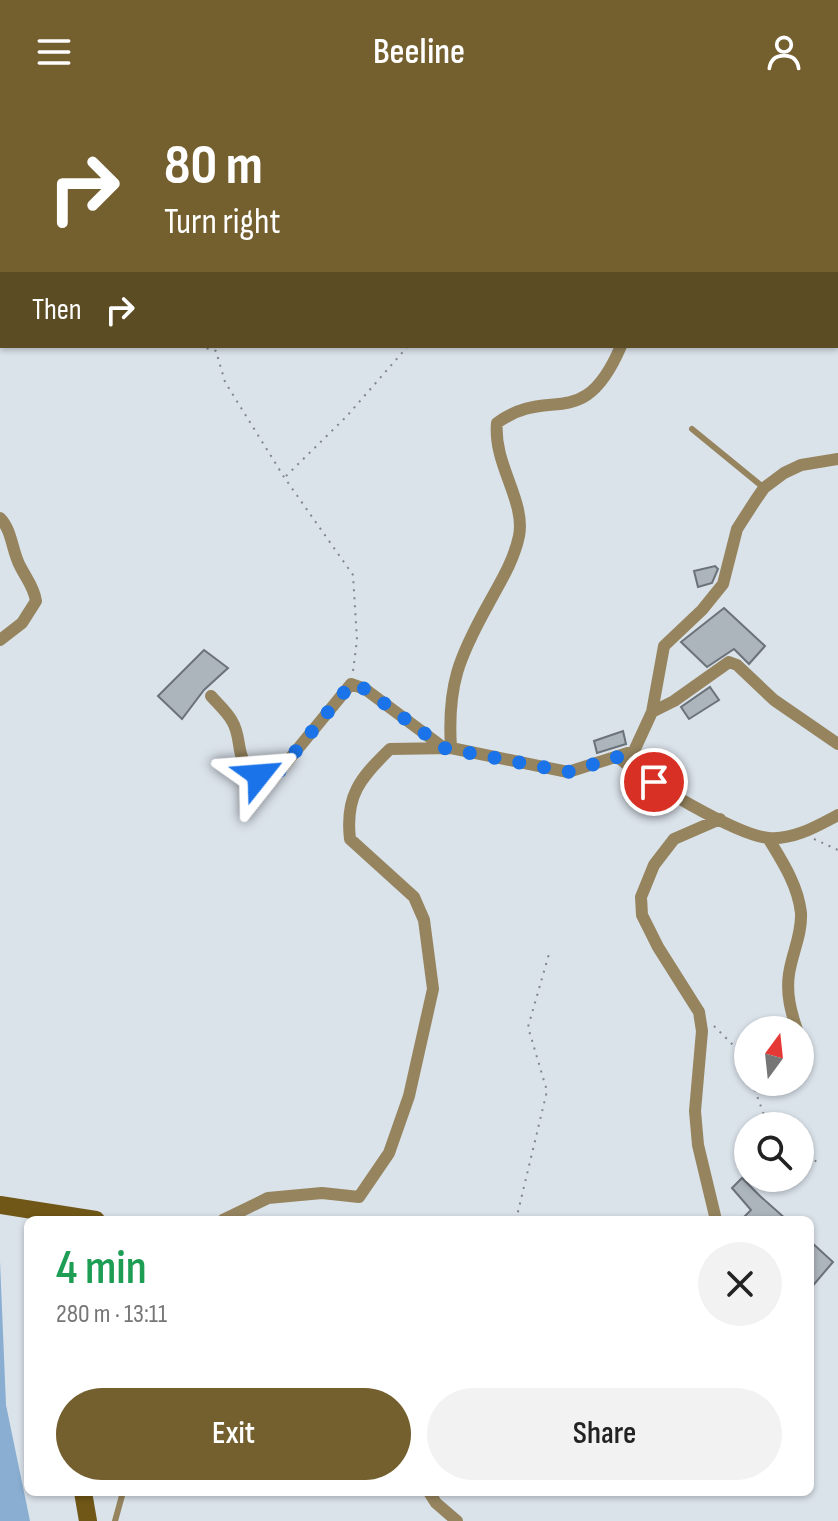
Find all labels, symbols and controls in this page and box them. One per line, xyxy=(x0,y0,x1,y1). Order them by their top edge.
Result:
icon: menu xyxy=(32,30,76,74)
icon: person xyxy=(762,30,806,74)
text: Beeline xyxy=(373,31,465,74)
text: 80 m xyxy=(164,133,263,200)
icon: right xyxy=(32,136,136,240)
text: Turn right xyxy=(164,201,281,244)
icon: right xyxy=(98,288,142,332)
text: Then xyxy=(32,292,82,328)
position arrow xyxy=(217,733,301,817)
pin xyxy=(620,748,688,816)
icon: arrive xyxy=(632,760,676,804)
north arrow xyxy=(734,1016,814,1096)
map controls xyxy=(734,1016,814,1192)
button: search xyxy=(734,1112,814,1192)
text: 4 min xyxy=(56,1240,147,1297)
button: close xyxy=(698,1242,782,1326)
text: 280 m · 13:11 xyxy=(56,1299,167,1330)
button: Exit xyxy=(56,1388,411,1480)
button: Share xyxy=(427,1388,782,1480)

